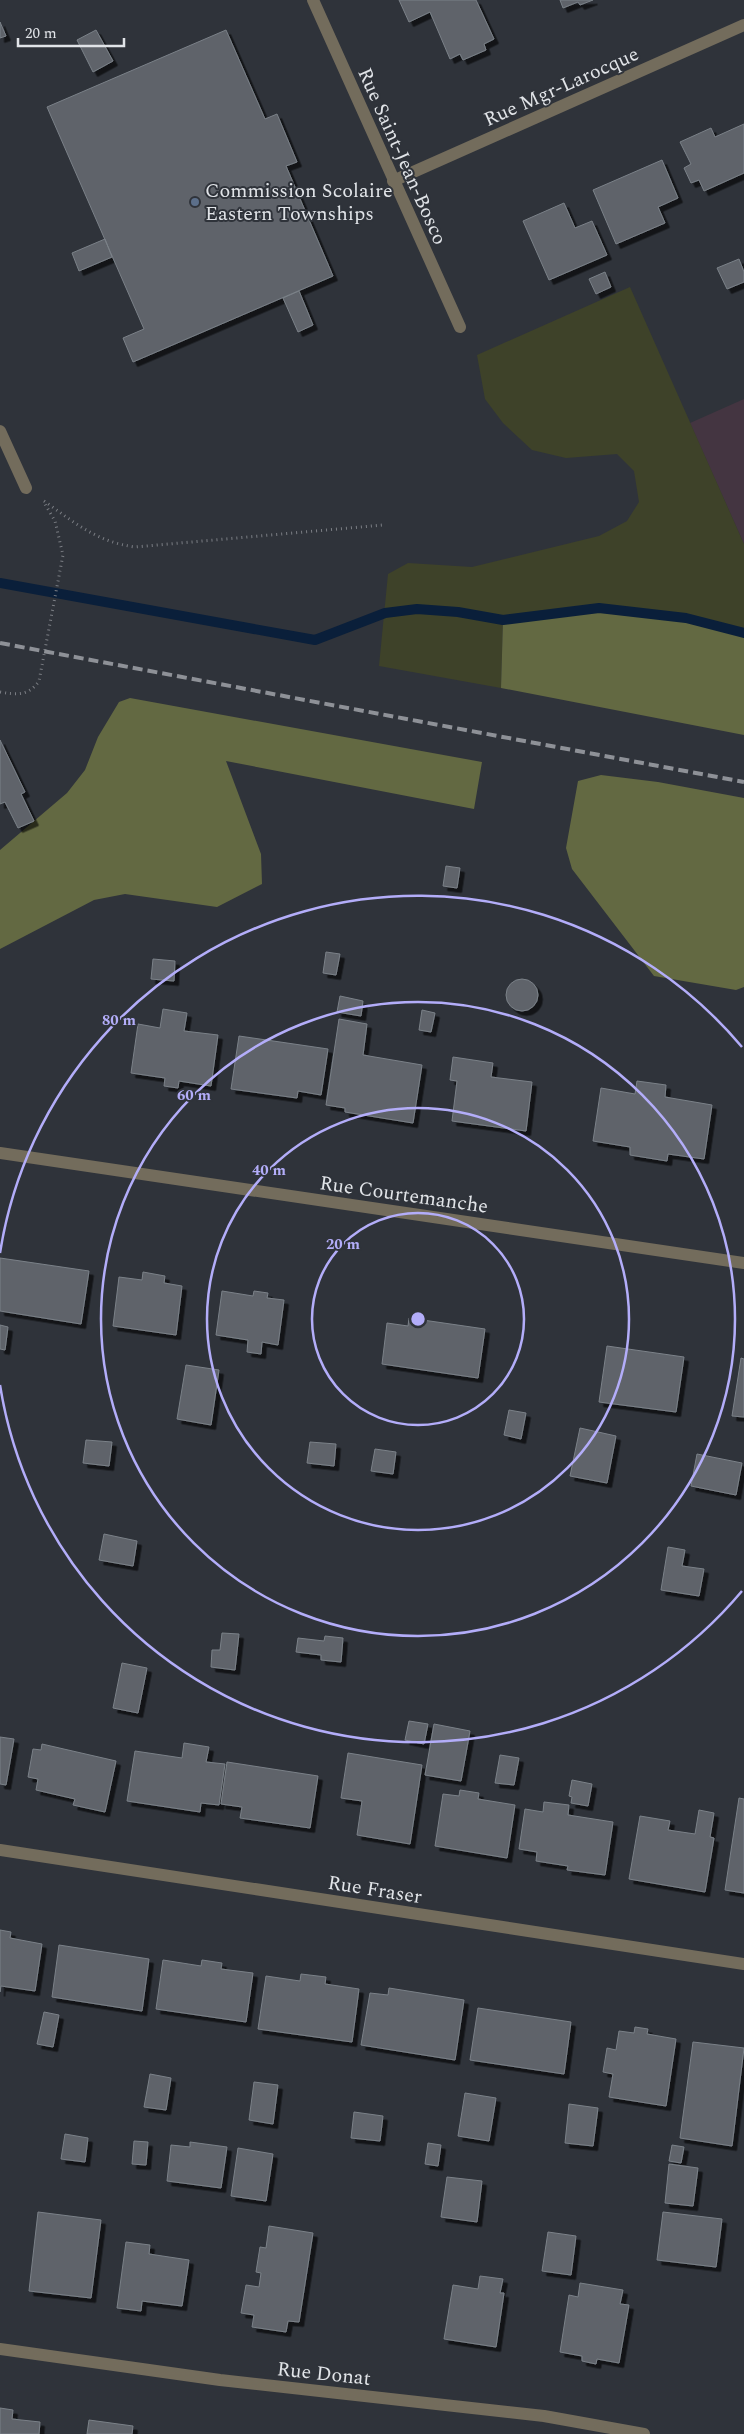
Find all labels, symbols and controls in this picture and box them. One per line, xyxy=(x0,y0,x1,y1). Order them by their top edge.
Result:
scale bar xyxy=(18,15,124,47)
text: 20 m xyxy=(25,22,57,45)
street label: Rue Mgr-Larocque xyxy=(479,39,644,135)
street label: Rue Saint-Jean-Bosco xyxy=(349,63,455,250)
place label: Commission Scolaire Eastern Townships xyxy=(205,176,393,229)
marker: Commission Scolaire Eastern Townships xyxy=(189,196,201,208)
text: 80 m xyxy=(102,1009,137,1032)
text: 60 m xyxy=(177,1084,212,1107)
text: 40 m xyxy=(252,1159,287,1182)
street label: Rue Courtemanche xyxy=(318,1168,490,1222)
text: 20 m xyxy=(326,1233,361,1256)
centre of rings xyxy=(409,1310,427,1328)
street label: Rue Fraser xyxy=(326,1868,424,1912)
street label: Rue Donat xyxy=(276,2354,372,2394)

